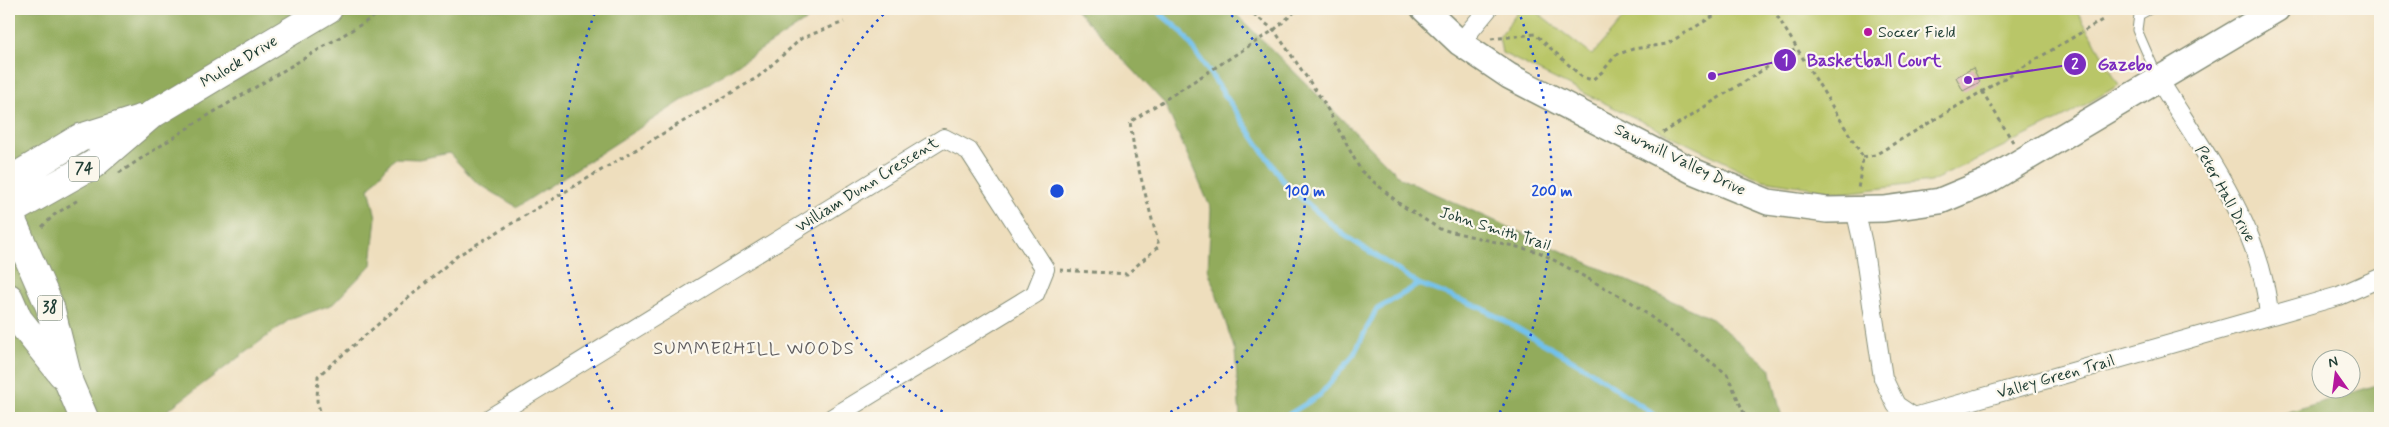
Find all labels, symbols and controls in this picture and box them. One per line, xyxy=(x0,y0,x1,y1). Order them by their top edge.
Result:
place label: Soccer Field xyxy=(1878,22,1956,43)
marker: Soccer Field xyxy=(1862,26,1874,38)
street label: Mulock Drive xyxy=(197,31,281,93)
callout: Basketball Court xyxy=(1772,44,1951,77)
callout: Gazebo xyxy=(2063,47,2163,80)
text: Basketball Court xyxy=(1807,49,1942,73)
text: 1 xyxy=(1782,51,1788,71)
text: Gazebo xyxy=(2098,53,2152,77)
text: 2 xyxy=(2071,55,2079,75)
street label: Sawmill Valley Drive xyxy=(1611,119,1749,201)
street label: William Dunn Crescent xyxy=(792,132,943,237)
street label: Peter Hall Drive xyxy=(2190,142,2260,246)
road number: 74 xyxy=(69,156,99,182)
centre of rings xyxy=(1048,182,1066,200)
text: 100 m xyxy=(1285,182,1325,202)
text: 200 m xyxy=(1532,182,1573,202)
street label: John Smith Trail xyxy=(1437,202,1553,256)
road number: 38 xyxy=(38,296,62,320)
district label: SUMMERHILL WOODS xyxy=(653,337,855,361)
street label: Valley Green Trail xyxy=(1995,350,2117,404)
north arrow xyxy=(2312,350,2362,400)
text: N xyxy=(2326,352,2340,372)

